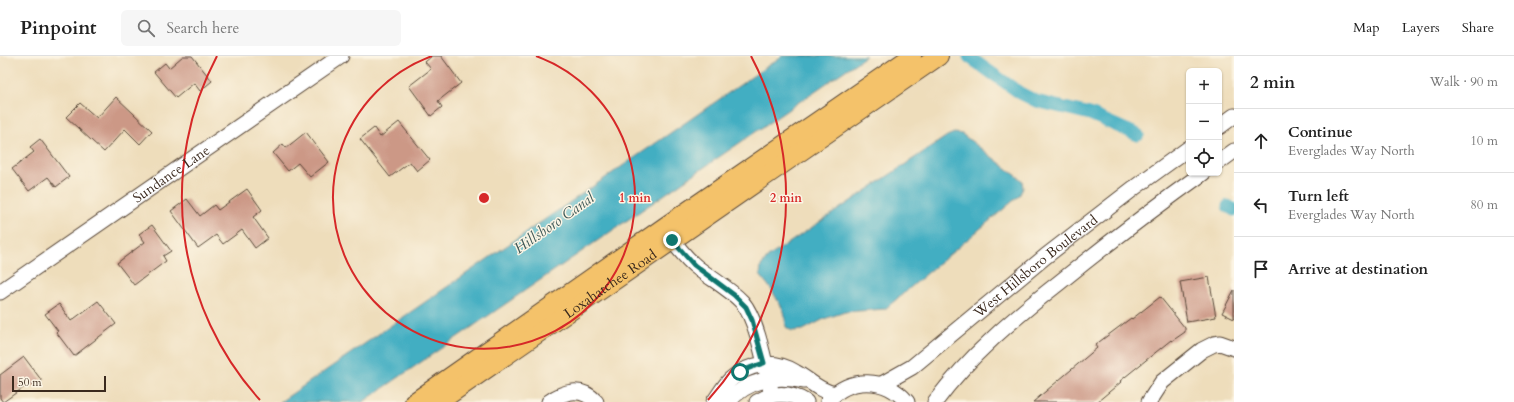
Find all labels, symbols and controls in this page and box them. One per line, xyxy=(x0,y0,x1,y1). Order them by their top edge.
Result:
search box xyxy=(121,10,401,46)
text: Pinpoint xyxy=(20,15,97,41)
icon: search xyxy=(135,17,157,39)
text: Search here xyxy=(167,18,239,38)
text: Map xyxy=(1353,18,1380,37)
text: Layers xyxy=(1402,18,1440,37)
text: Share xyxy=(1462,18,1494,37)
map controls xyxy=(1186,68,1222,176)
button: + xyxy=(1186,68,1222,104)
text: 2 min xyxy=(1250,71,1295,94)
text: Walk · 90 m xyxy=(1430,73,1498,91)
button: − xyxy=(1186,104,1222,140)
text: Continue xyxy=(1288,122,1353,142)
icon: ahead xyxy=(1250,130,1272,152)
text: 10 m xyxy=(1470,132,1498,150)
street label: Sundance Lane xyxy=(129,140,213,207)
button: locate xyxy=(1186,140,1222,176)
text: Everglades Way North xyxy=(1288,142,1415,160)
text: Turn left xyxy=(1288,186,1349,206)
water label: Hillsboro Canal xyxy=(510,187,599,258)
text: 1 min xyxy=(619,190,651,206)
text: 2 min xyxy=(770,190,802,206)
centre of rings xyxy=(477,191,491,205)
icon: left xyxy=(1250,194,1272,216)
text: 80 m xyxy=(1470,196,1498,214)
text: Everglades Way North xyxy=(1288,206,1415,224)
street label: West Hillsboro Boulevard xyxy=(969,210,1102,322)
route end xyxy=(663,231,681,249)
street label: Loxahatchee Road xyxy=(560,245,661,322)
icon: arrive xyxy=(1250,258,1272,280)
text: Arrive at destination xyxy=(1288,259,1428,279)
route start xyxy=(731,363,749,381)
scale bar xyxy=(12,374,106,393)
text: 50 m xyxy=(18,375,42,390)

